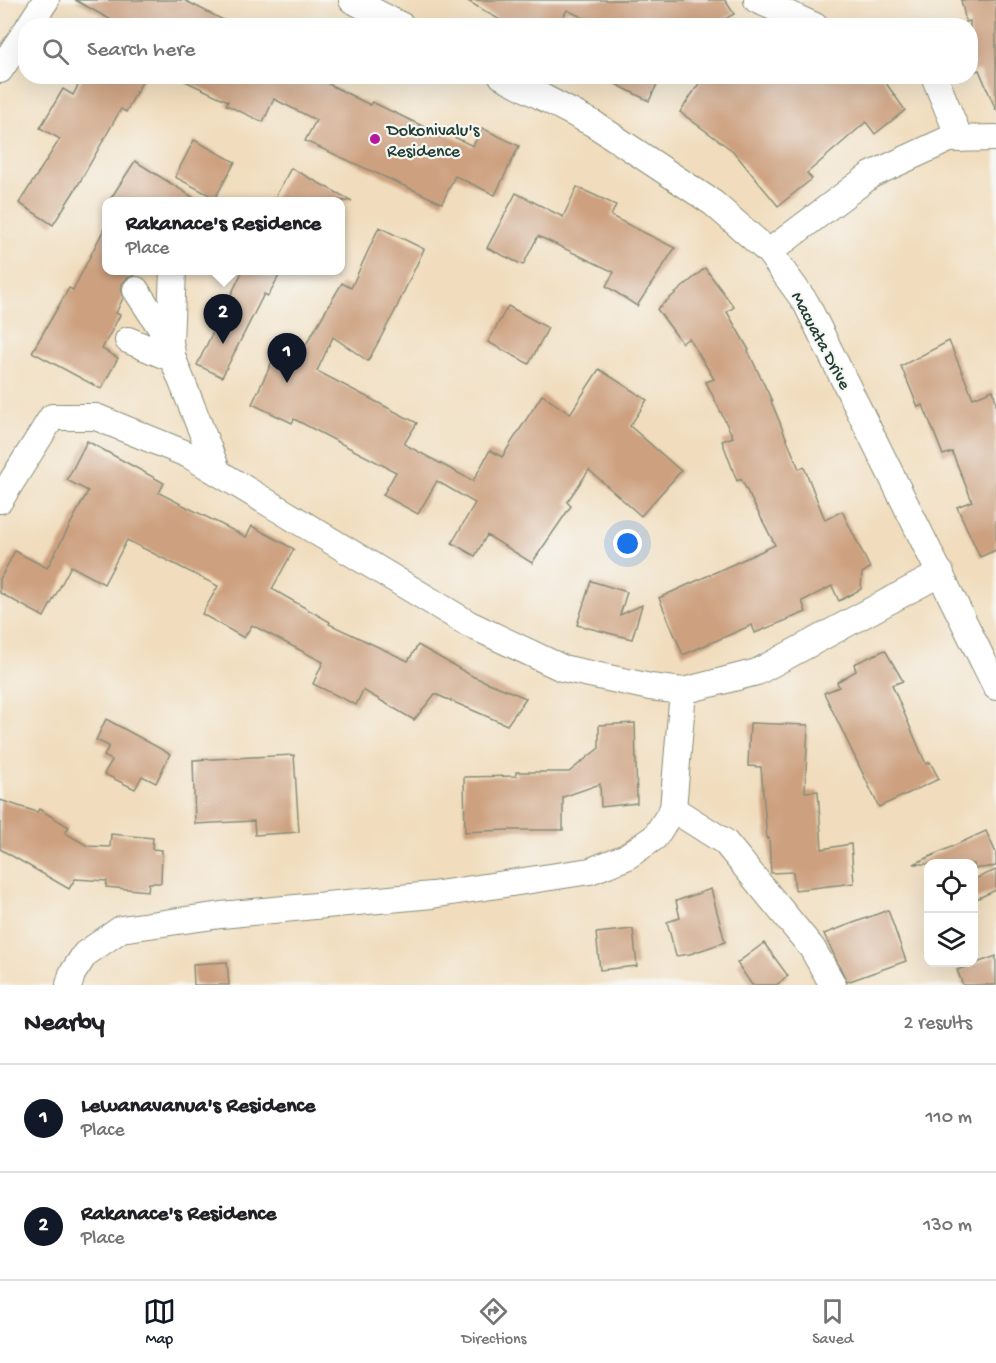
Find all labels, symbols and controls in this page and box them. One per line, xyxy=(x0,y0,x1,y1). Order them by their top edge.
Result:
search box xyxy=(18,18,978,84)
icon: search xyxy=(39,35,72,68)
text: Search here xyxy=(87,38,195,64)
place label: Dokonivalu's Residence xyxy=(386,121,481,163)
marker: Dokonivalu's Residence xyxy=(368,132,382,146)
popup xyxy=(102,197,345,275)
text: Rakanace's Residence xyxy=(126,212,321,238)
text: Place xyxy=(126,238,169,261)
street label: Macuata Drive xyxy=(785,289,855,394)
pin: 2 xyxy=(204,294,242,344)
pin: 1 xyxy=(268,334,306,383)
your location xyxy=(613,529,642,558)
map controls xyxy=(924,859,978,967)
button: locate xyxy=(924,859,978,913)
button: layers xyxy=(924,913,978,967)
text: Nearby xyxy=(24,1009,105,1040)
text: 2 results xyxy=(903,1013,972,1036)
text: Lewanavanua's Residence xyxy=(81,1094,315,1120)
text: 1 xyxy=(39,1107,48,1130)
text: 110 m xyxy=(926,1107,972,1130)
text: Place xyxy=(81,1120,125,1143)
text: Rakanace's Residence xyxy=(81,1202,276,1228)
text: 2 xyxy=(39,1215,48,1238)
text: 130 m xyxy=(923,1215,972,1238)
text: Place xyxy=(81,1228,125,1251)
tab: Map xyxy=(143,1295,176,1350)
tab: Directions xyxy=(461,1295,527,1350)
tab: Saved xyxy=(812,1295,853,1350)

